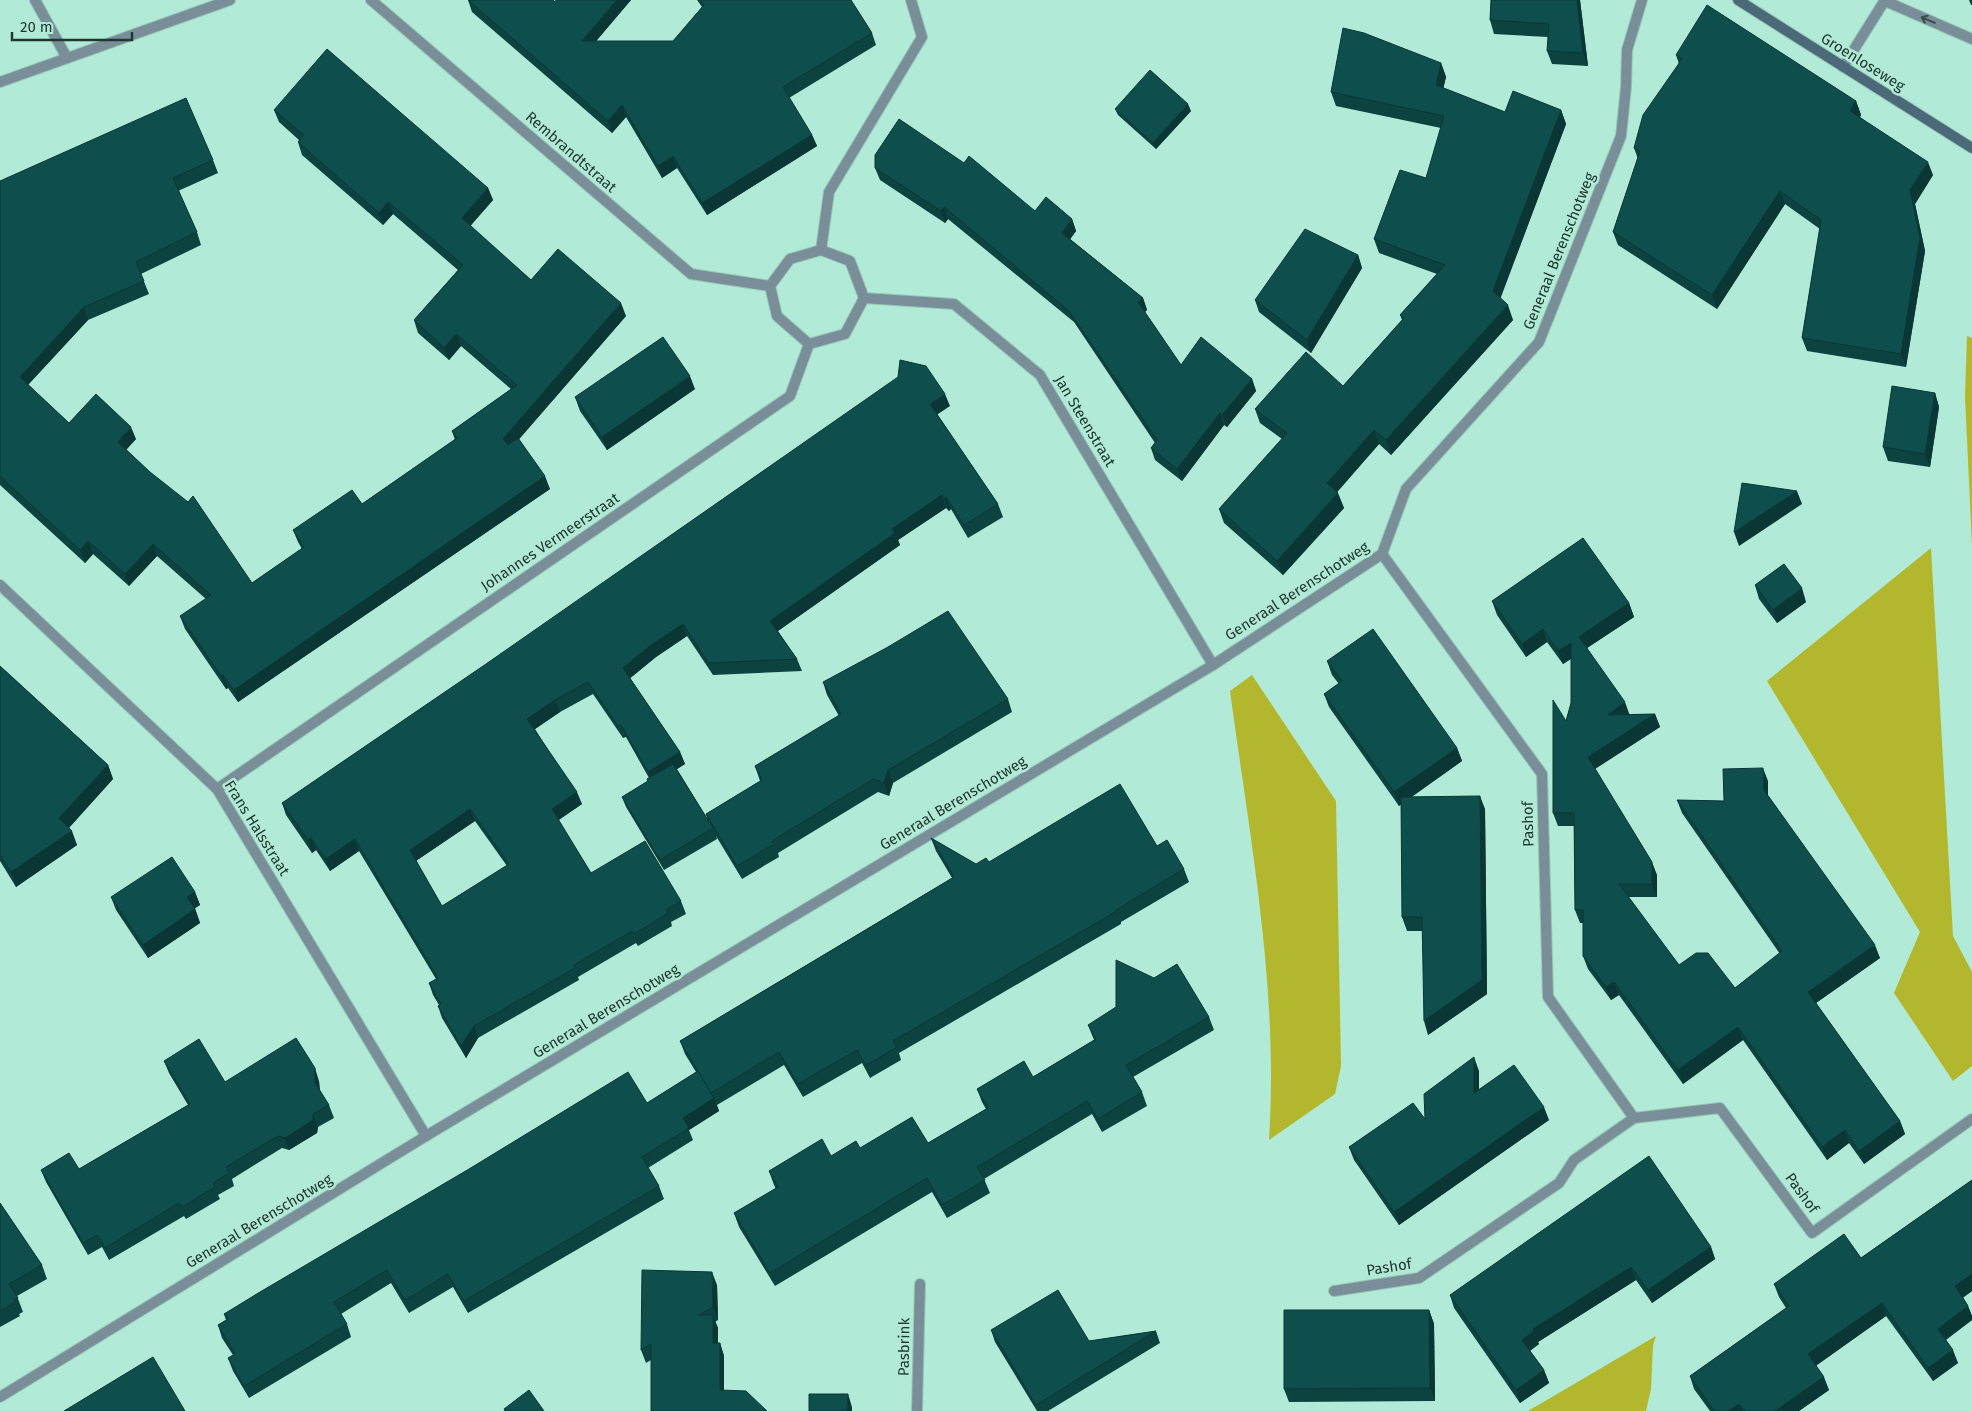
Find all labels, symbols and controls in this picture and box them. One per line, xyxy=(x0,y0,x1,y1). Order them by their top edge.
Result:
scale bar xyxy=(12,10,132,42)
one-way arrow xyxy=(1921,15,1936,25)
text: 20 m xyxy=(20,18,53,36)
street label: Groenloseweg xyxy=(1818,29,1908,95)
street label: Rembrandtstraat xyxy=(522,108,621,197)
street label: Generaal Berenschotweg xyxy=(1519,170,1599,332)
street label: Jan Steenstraat xyxy=(1051,372,1120,470)
street label: Johannes Vermeerstraat xyxy=(477,489,623,595)
street label: Generaal Berenschotweg xyxy=(1222,538,1372,644)
street label: Generaal Berenschotweg xyxy=(876,752,1030,854)
street label: Frans Halsstraat xyxy=(221,777,294,879)
street label: Pashof xyxy=(1519,800,1537,847)
street label: Generaal Berenschotweg xyxy=(529,960,683,1062)
street label: Pashof xyxy=(1781,1169,1823,1217)
street label: Generaal Berenschotweg xyxy=(182,1170,336,1272)
street label: Pashof xyxy=(1365,1254,1414,1279)
street label: Pasbrink xyxy=(894,1317,914,1376)

